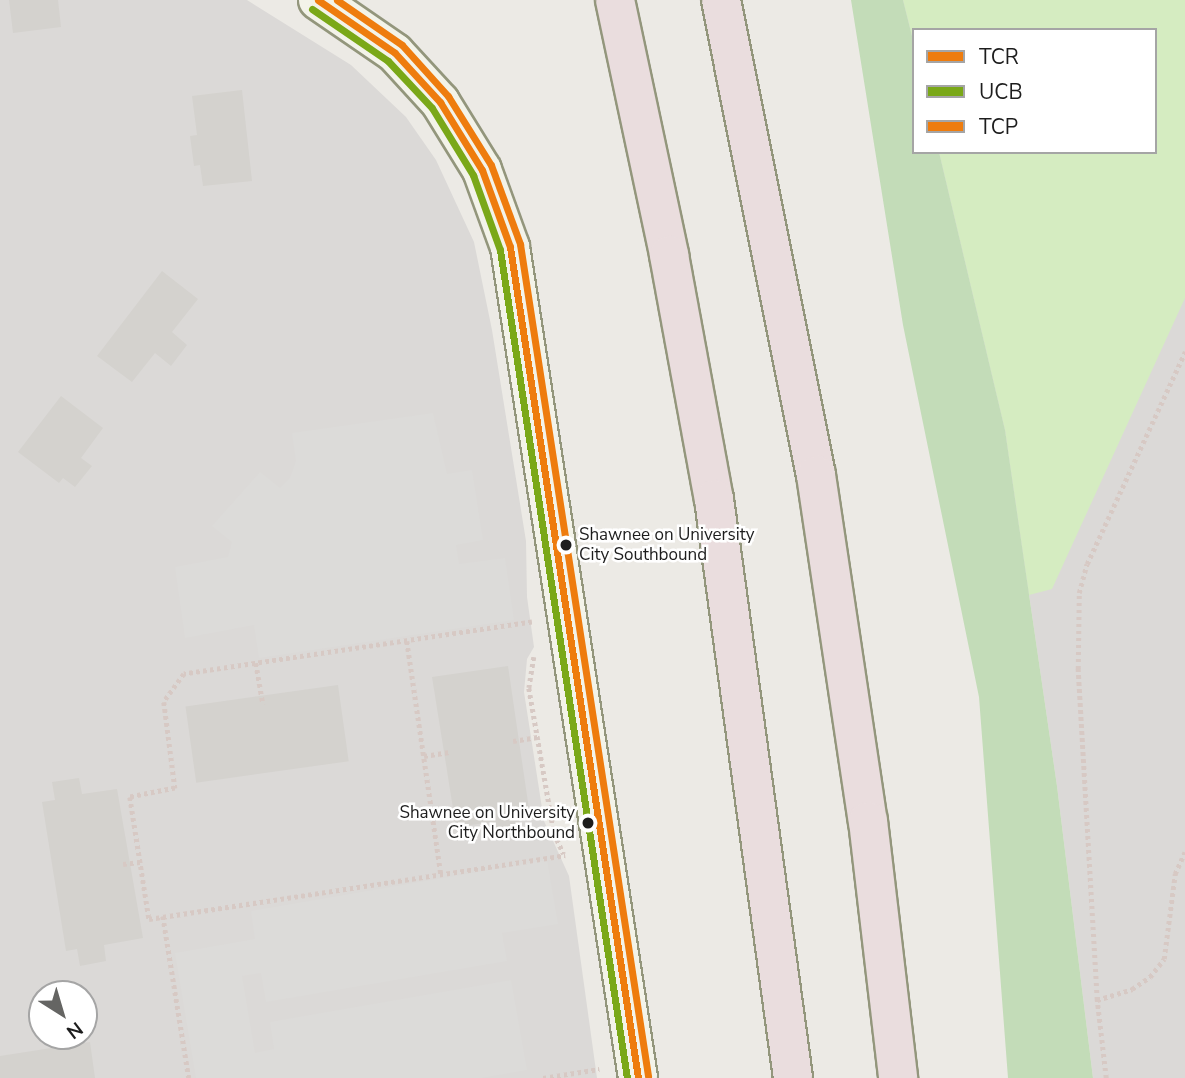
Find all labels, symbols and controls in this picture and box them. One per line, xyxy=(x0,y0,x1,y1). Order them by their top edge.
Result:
legend xyxy=(912,28,1157,154)
text: TCR xyxy=(979,43,1019,71)
text: UCB xyxy=(979,78,1023,106)
text: TCP xyxy=(979,113,1018,141)
place label: Shawnee on University City Southbound xyxy=(579,525,754,565)
marker: Shawnee on University City Southbound xyxy=(559,538,573,552)
place label: Shawnee on University City Northbound xyxy=(400,803,575,843)
marker: Shawnee on University City Northbound xyxy=(581,816,595,830)
north arrow xyxy=(28,980,98,1050)
text: N xyxy=(61,1016,88,1045)

